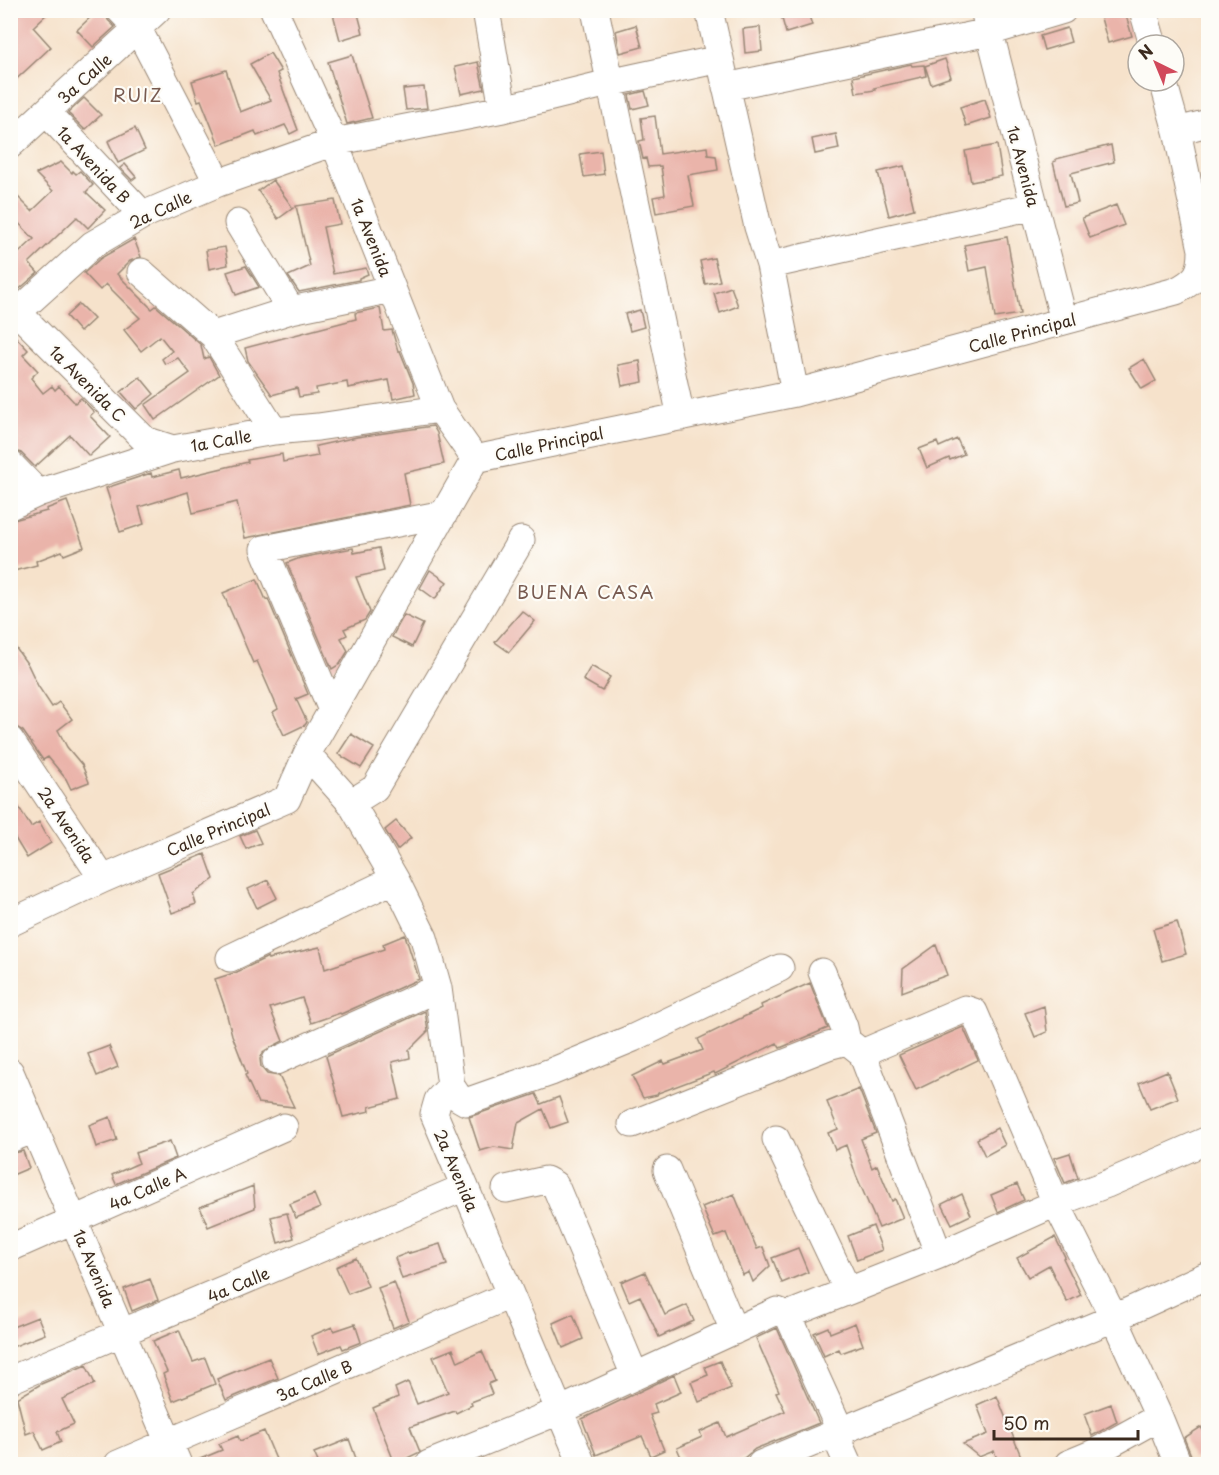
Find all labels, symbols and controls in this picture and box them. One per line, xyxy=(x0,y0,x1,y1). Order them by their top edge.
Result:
north arrow xyxy=(1126,33,1186,93)
text: N xyxy=(1132,38,1158,64)
street label: 3a Calle xyxy=(52,47,117,109)
district label: RUIZ xyxy=(113,81,163,108)
street label: 1a Avenida B xyxy=(52,120,136,208)
street label: 1a Avenida xyxy=(1002,123,1046,209)
street label: 2a Calle xyxy=(125,184,195,234)
street label: 1a Avenida xyxy=(345,194,399,280)
street label: Calle Principal xyxy=(965,306,1079,358)
street label: 1a Avenida C xyxy=(44,339,132,427)
street label: Calle Principal xyxy=(492,420,606,466)
street label: 1a Calle xyxy=(189,423,253,457)
district label: BUENA CASA xyxy=(517,578,655,605)
street label: 2a Avenida xyxy=(33,781,101,867)
street label: Calle Principal xyxy=(162,796,274,862)
street label: 2a Avenida xyxy=(429,1125,485,1215)
street label: 4a Calle A xyxy=(105,1160,189,1216)
street label: 1a Avenida xyxy=(68,1225,122,1311)
street label: 4a Calle xyxy=(203,1260,273,1308)
street label: 3a Calle B xyxy=(272,1353,356,1407)
scale bar xyxy=(994,1403,1138,1441)
text: 50 m xyxy=(1003,1409,1050,1436)

